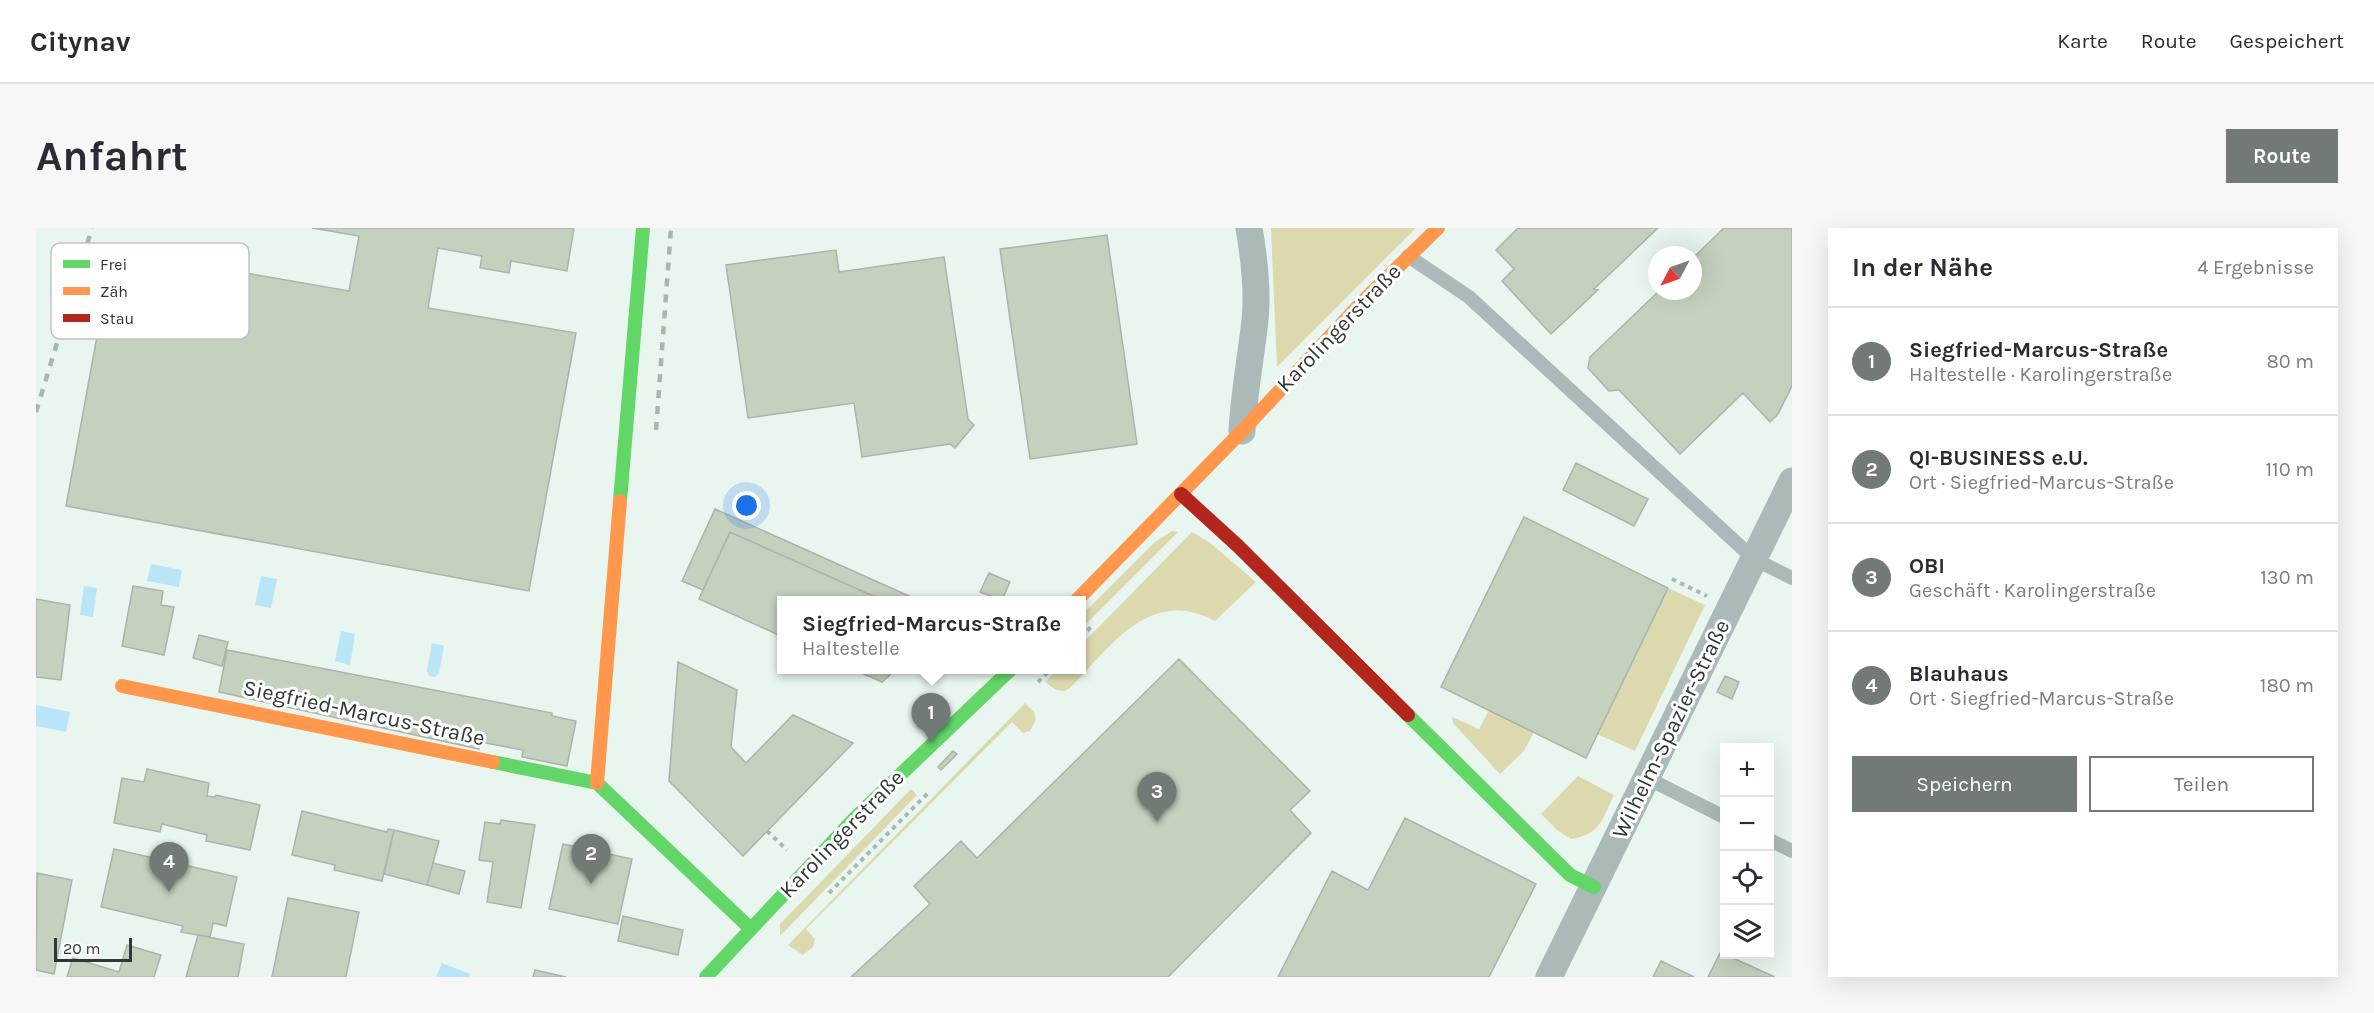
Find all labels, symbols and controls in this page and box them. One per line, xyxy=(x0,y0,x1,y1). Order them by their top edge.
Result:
text: Citynav xyxy=(30,25,130,58)
text: Karte xyxy=(2057,29,2108,53)
text: Route xyxy=(2141,29,2197,53)
text: Gespeichert xyxy=(2230,29,2344,53)
button: Route xyxy=(2226,129,2338,183)
text: Anfahrt xyxy=(36,131,188,181)
legend xyxy=(51,243,249,339)
north arrow xyxy=(1648,246,1702,300)
text: In der Nähe xyxy=(1852,252,1993,283)
text: Frei xyxy=(100,255,127,274)
text: 4 Ergebnisse xyxy=(2197,256,2314,279)
street label: Karolingerstraße xyxy=(1271,259,1407,397)
text: Zäh xyxy=(100,282,128,301)
text: Stau xyxy=(100,309,134,328)
text: Siegfried-Marcus-Straße xyxy=(1909,337,2168,363)
text: 1 xyxy=(1868,350,1875,373)
text: 80 m xyxy=(2266,350,2314,373)
text: Haltestelle · Karolingerstraße xyxy=(1909,363,2172,386)
text: QI-BUSINESS e.U. xyxy=(1909,445,2088,471)
text: 2 xyxy=(1865,458,1878,481)
text: 110 m xyxy=(2265,458,2314,481)
text: Ort · Siegfried-Marcus-Straße xyxy=(1909,471,2174,494)
your location xyxy=(732,491,761,520)
text: OBI xyxy=(1909,553,1945,579)
text: 3 xyxy=(1865,566,1878,589)
text: 130 m xyxy=(2260,566,2314,589)
text: Geschäft · Karolingerstraße xyxy=(1909,579,2156,602)
popup xyxy=(777,596,1086,674)
text: Siegfried-Marcus-Straße xyxy=(802,611,1061,637)
street label: Wilhelm-Spazier-Straße xyxy=(1607,615,1735,843)
text: Haltestelle xyxy=(802,637,899,660)
text: Blauhaus xyxy=(1909,661,2009,687)
text: 4 xyxy=(1866,674,1877,697)
text: 180 m xyxy=(2260,674,2314,697)
street label: Siegfried-Marcus-Straße xyxy=(241,675,487,751)
text: Ort · Siegfried-Marcus-Straße xyxy=(1909,687,2174,710)
pin: 1 xyxy=(912,694,950,743)
map controls xyxy=(1720,743,1774,959)
button: + xyxy=(1720,743,1774,797)
button: Speichern xyxy=(1852,756,2077,812)
button: Teilen xyxy=(2089,756,2314,812)
street label: Karolingerstraße xyxy=(774,765,910,903)
pin: 3 xyxy=(1138,772,1176,822)
button: − xyxy=(1720,797,1774,851)
pin: 2 xyxy=(572,834,610,884)
pin: 4 xyxy=(150,842,188,892)
button: locate xyxy=(1720,851,1774,905)
button: layers xyxy=(1720,905,1774,959)
scale bar xyxy=(54,935,132,962)
text: 20 m xyxy=(63,939,101,958)

